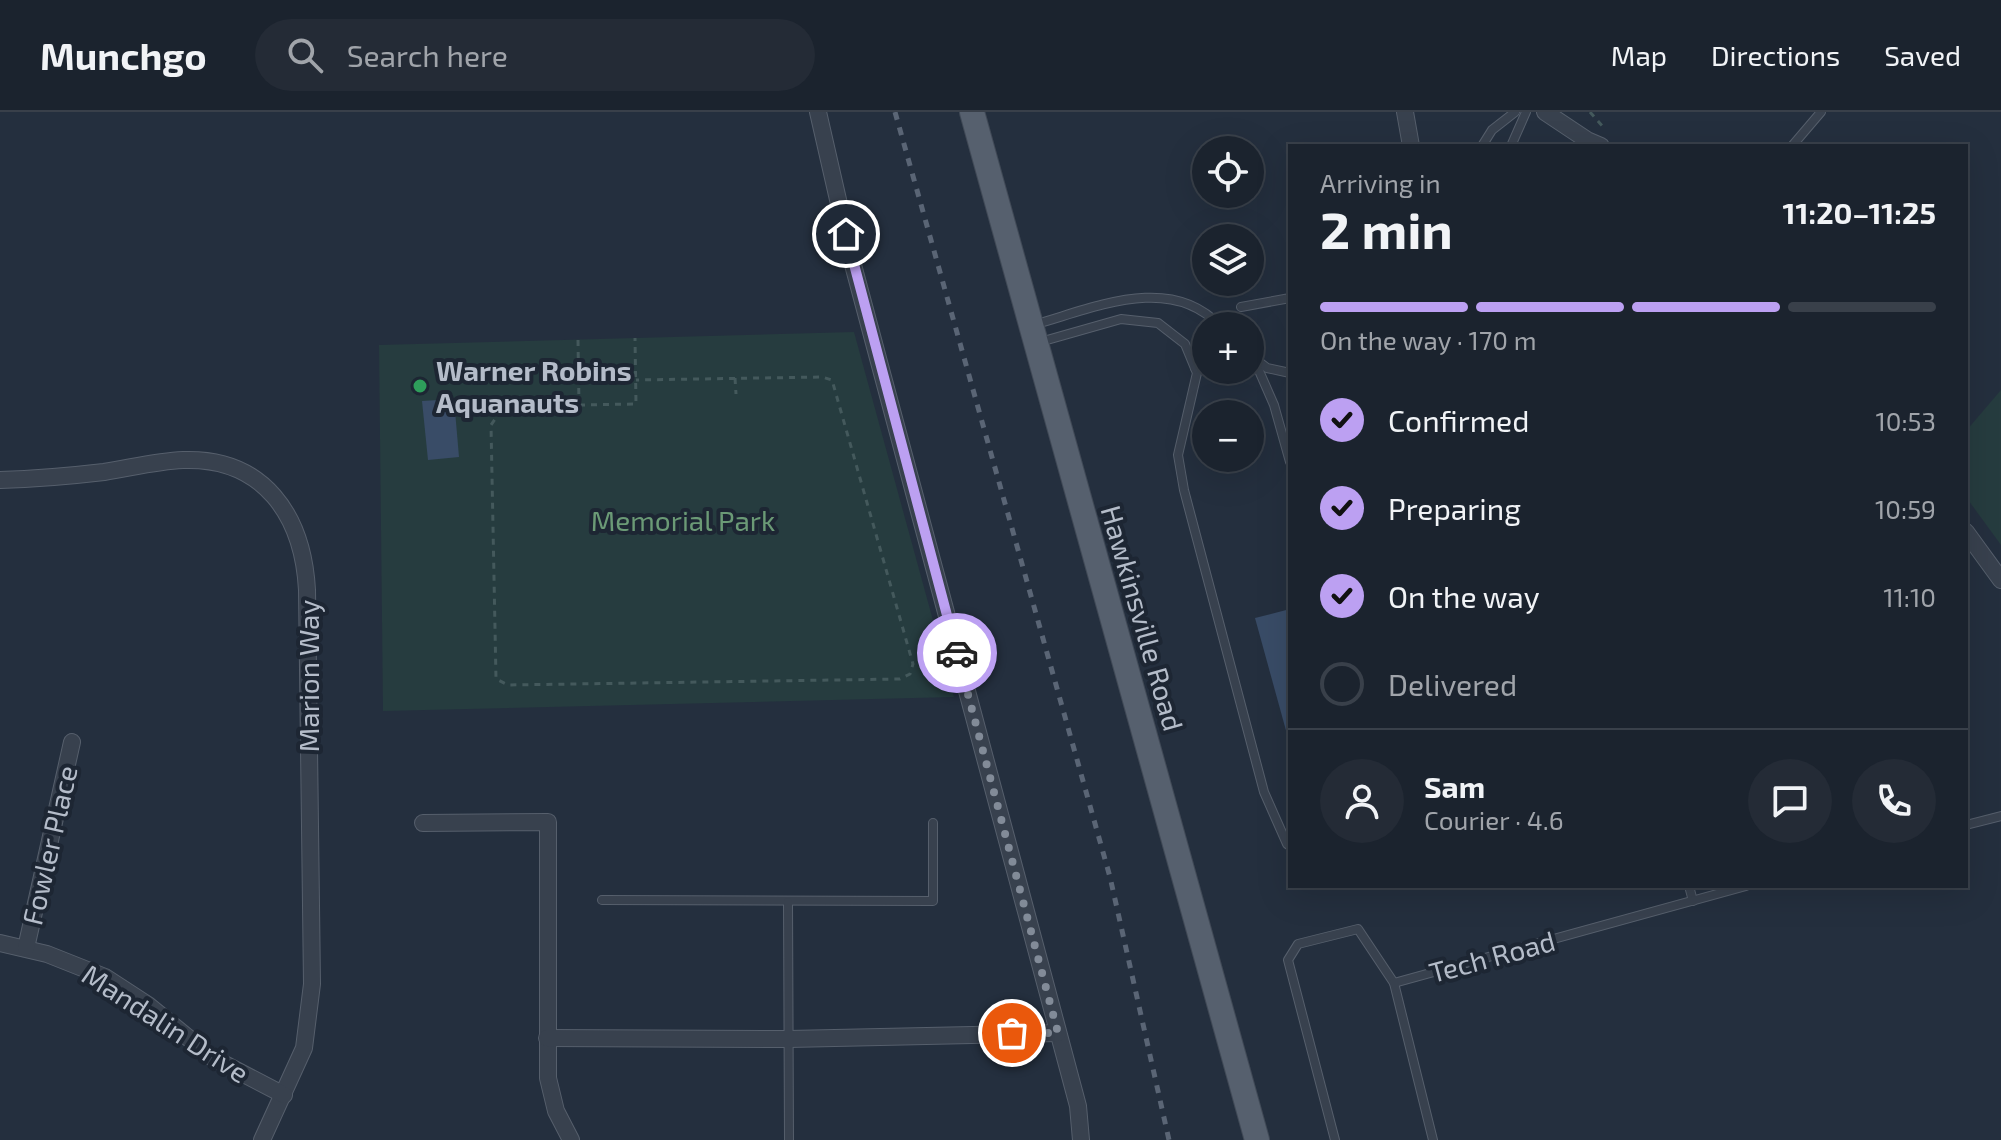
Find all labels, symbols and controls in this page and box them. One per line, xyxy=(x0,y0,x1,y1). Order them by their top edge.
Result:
search box xyxy=(255,19,815,91)
text: Munchgo xyxy=(40,32,207,78)
icon: search xyxy=(283,33,327,77)
text: Search here xyxy=(347,37,508,73)
text: Map xyxy=(1611,38,1667,72)
text: Directions xyxy=(1711,38,1840,72)
text: Saved xyxy=(1884,38,1961,72)
map controls xyxy=(1192,136,1264,472)
button: locate xyxy=(1192,136,1264,208)
text: Arriving in xyxy=(1320,167,1441,198)
text: 11:20–11:25 xyxy=(1783,194,1936,230)
text: 2 min xyxy=(1320,197,1453,259)
pin xyxy=(812,200,880,268)
icon: home xyxy=(824,212,868,256)
button: layers xyxy=(1192,224,1264,296)
button: + xyxy=(1192,312,1264,384)
text: On the way · 170 m xyxy=(1320,324,1537,355)
place label: Warner Robins Aquanauts xyxy=(436,353,632,419)
marker: Warner Robins Aquanauts xyxy=(411,377,429,395)
icon: check xyxy=(1320,398,1364,442)
button: − xyxy=(1192,400,1264,472)
text: Confirmed xyxy=(1388,402,1529,438)
text: 10:53 xyxy=(1875,405,1936,436)
icon: check xyxy=(1320,486,1364,530)
text: Preparing xyxy=(1388,490,1521,526)
text: 10:59 xyxy=(1875,493,1936,524)
street label: Hawkinsville Road xyxy=(1095,501,1191,735)
park label: Memorial Park xyxy=(591,503,775,537)
icon: check xyxy=(1320,574,1364,618)
text: On the way xyxy=(1388,578,1540,614)
text: 11:10 xyxy=(1883,581,1936,612)
street label: Marion Way xyxy=(291,600,325,752)
courier xyxy=(917,613,997,693)
icon: car xyxy=(935,631,979,675)
text: Delivered xyxy=(1388,666,1517,702)
button: person xyxy=(1320,759,1404,843)
button: chat xyxy=(1748,759,1832,843)
button: phone xyxy=(1852,759,1936,843)
street label: Fowler Place xyxy=(14,762,84,928)
text: Sam xyxy=(1424,768,1485,804)
text: Courier · 4.6 xyxy=(1424,804,1564,835)
street label: Tech Road xyxy=(1425,923,1559,989)
street label: Mandalin Drive xyxy=(76,956,256,1090)
pin xyxy=(978,999,1046,1067)
icon: bag xyxy=(990,1011,1034,1055)

